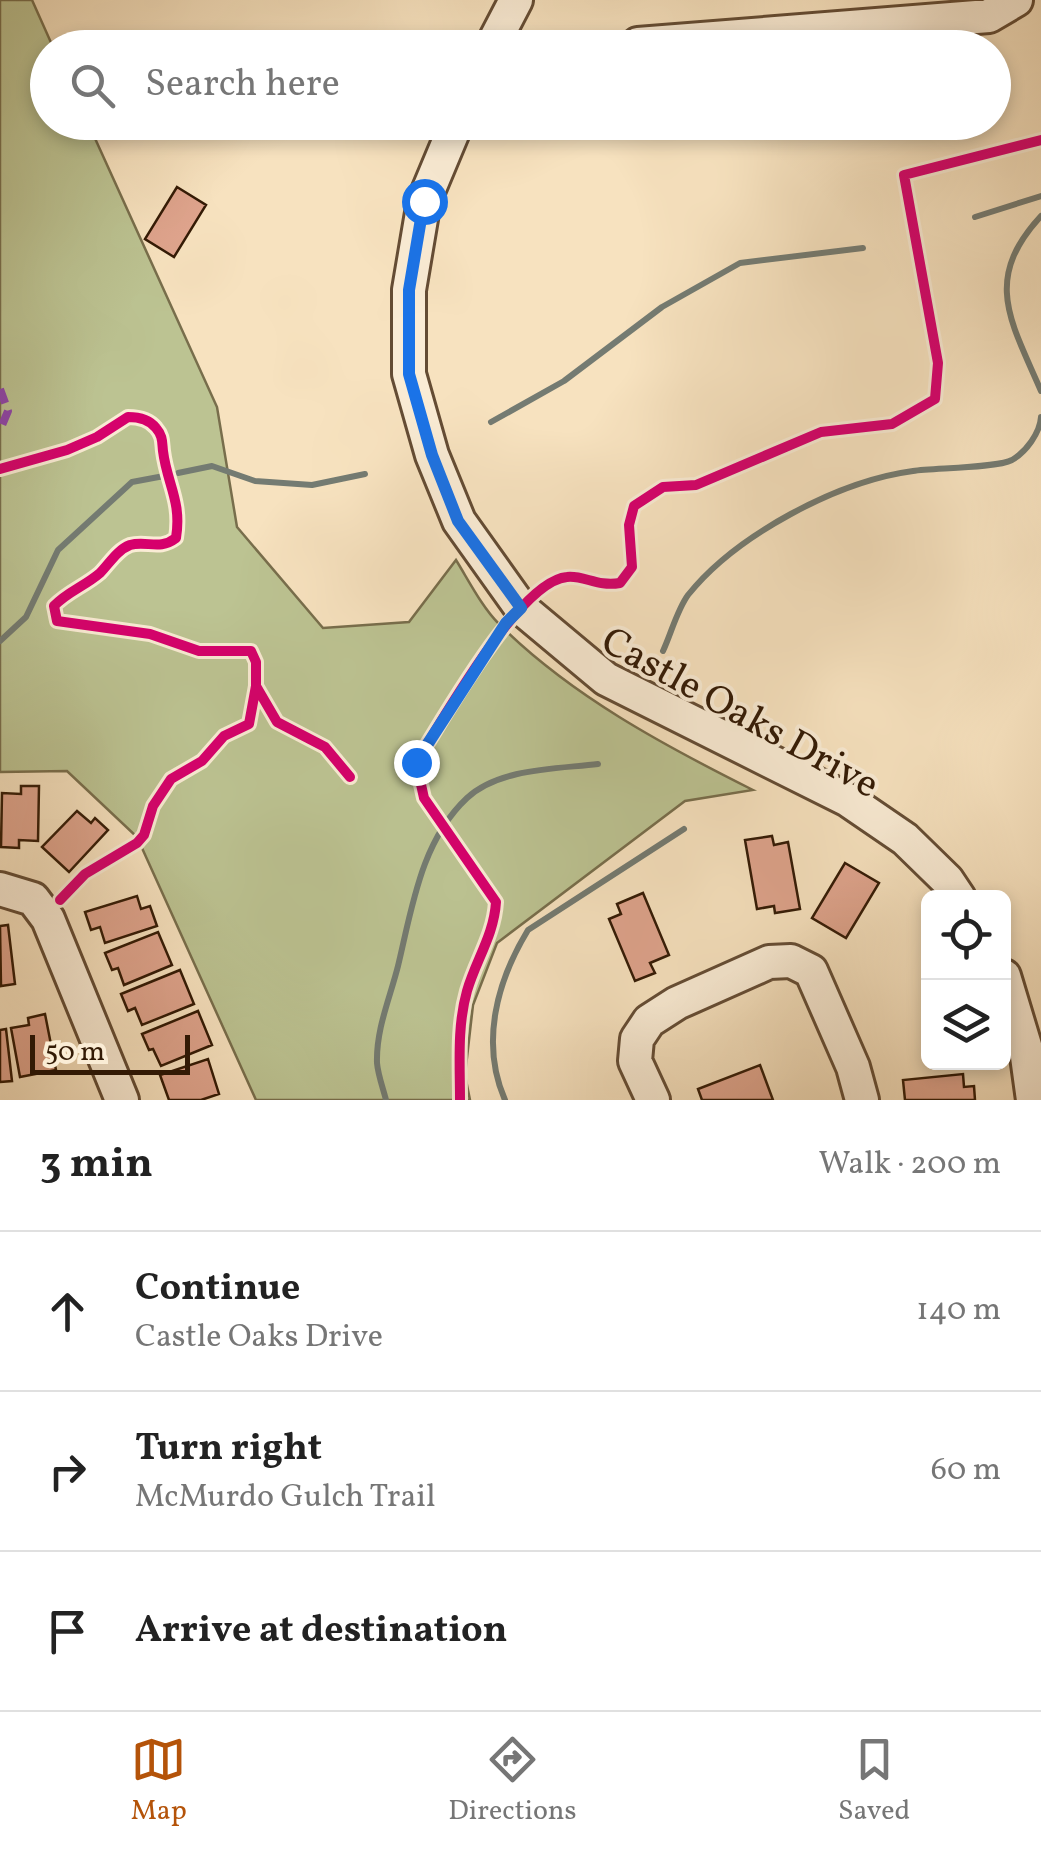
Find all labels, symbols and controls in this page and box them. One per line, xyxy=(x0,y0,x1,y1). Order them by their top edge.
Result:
search box xyxy=(30,30,1011,140)
icon: search xyxy=(65,58,120,113)
text: Search here xyxy=(145,59,340,112)
route start xyxy=(402,179,448,225)
street label: Castle Oaks Drive xyxy=(590,615,888,814)
route end xyxy=(394,740,440,786)
map controls xyxy=(921,890,1011,1070)
button: locate xyxy=(921,890,1011,980)
button: layers xyxy=(921,980,1011,1070)
scale bar xyxy=(30,1030,190,1074)
text: 50 m xyxy=(45,1033,105,1072)
text: 3 min xyxy=(40,1136,153,1195)
text: Walk · 200 m xyxy=(818,1143,1001,1187)
text: Continue xyxy=(135,1263,300,1316)
icon: ahead xyxy=(40,1284,95,1339)
text: 140 m xyxy=(916,1289,1001,1333)
text: Castle Oaks Drive xyxy=(135,1316,383,1360)
text: Turn right xyxy=(135,1423,322,1476)
icon: right xyxy=(40,1444,95,1499)
text: 60 m xyxy=(931,1449,1001,1493)
text: McMurdo Gulch Trail xyxy=(135,1476,436,1520)
icon: arrive xyxy=(40,1604,95,1659)
text: Arrive at destination xyxy=(135,1605,508,1658)
tab: Map xyxy=(131,1732,187,1831)
tab: Directions xyxy=(448,1732,577,1831)
tab: Saved xyxy=(838,1732,910,1831)

